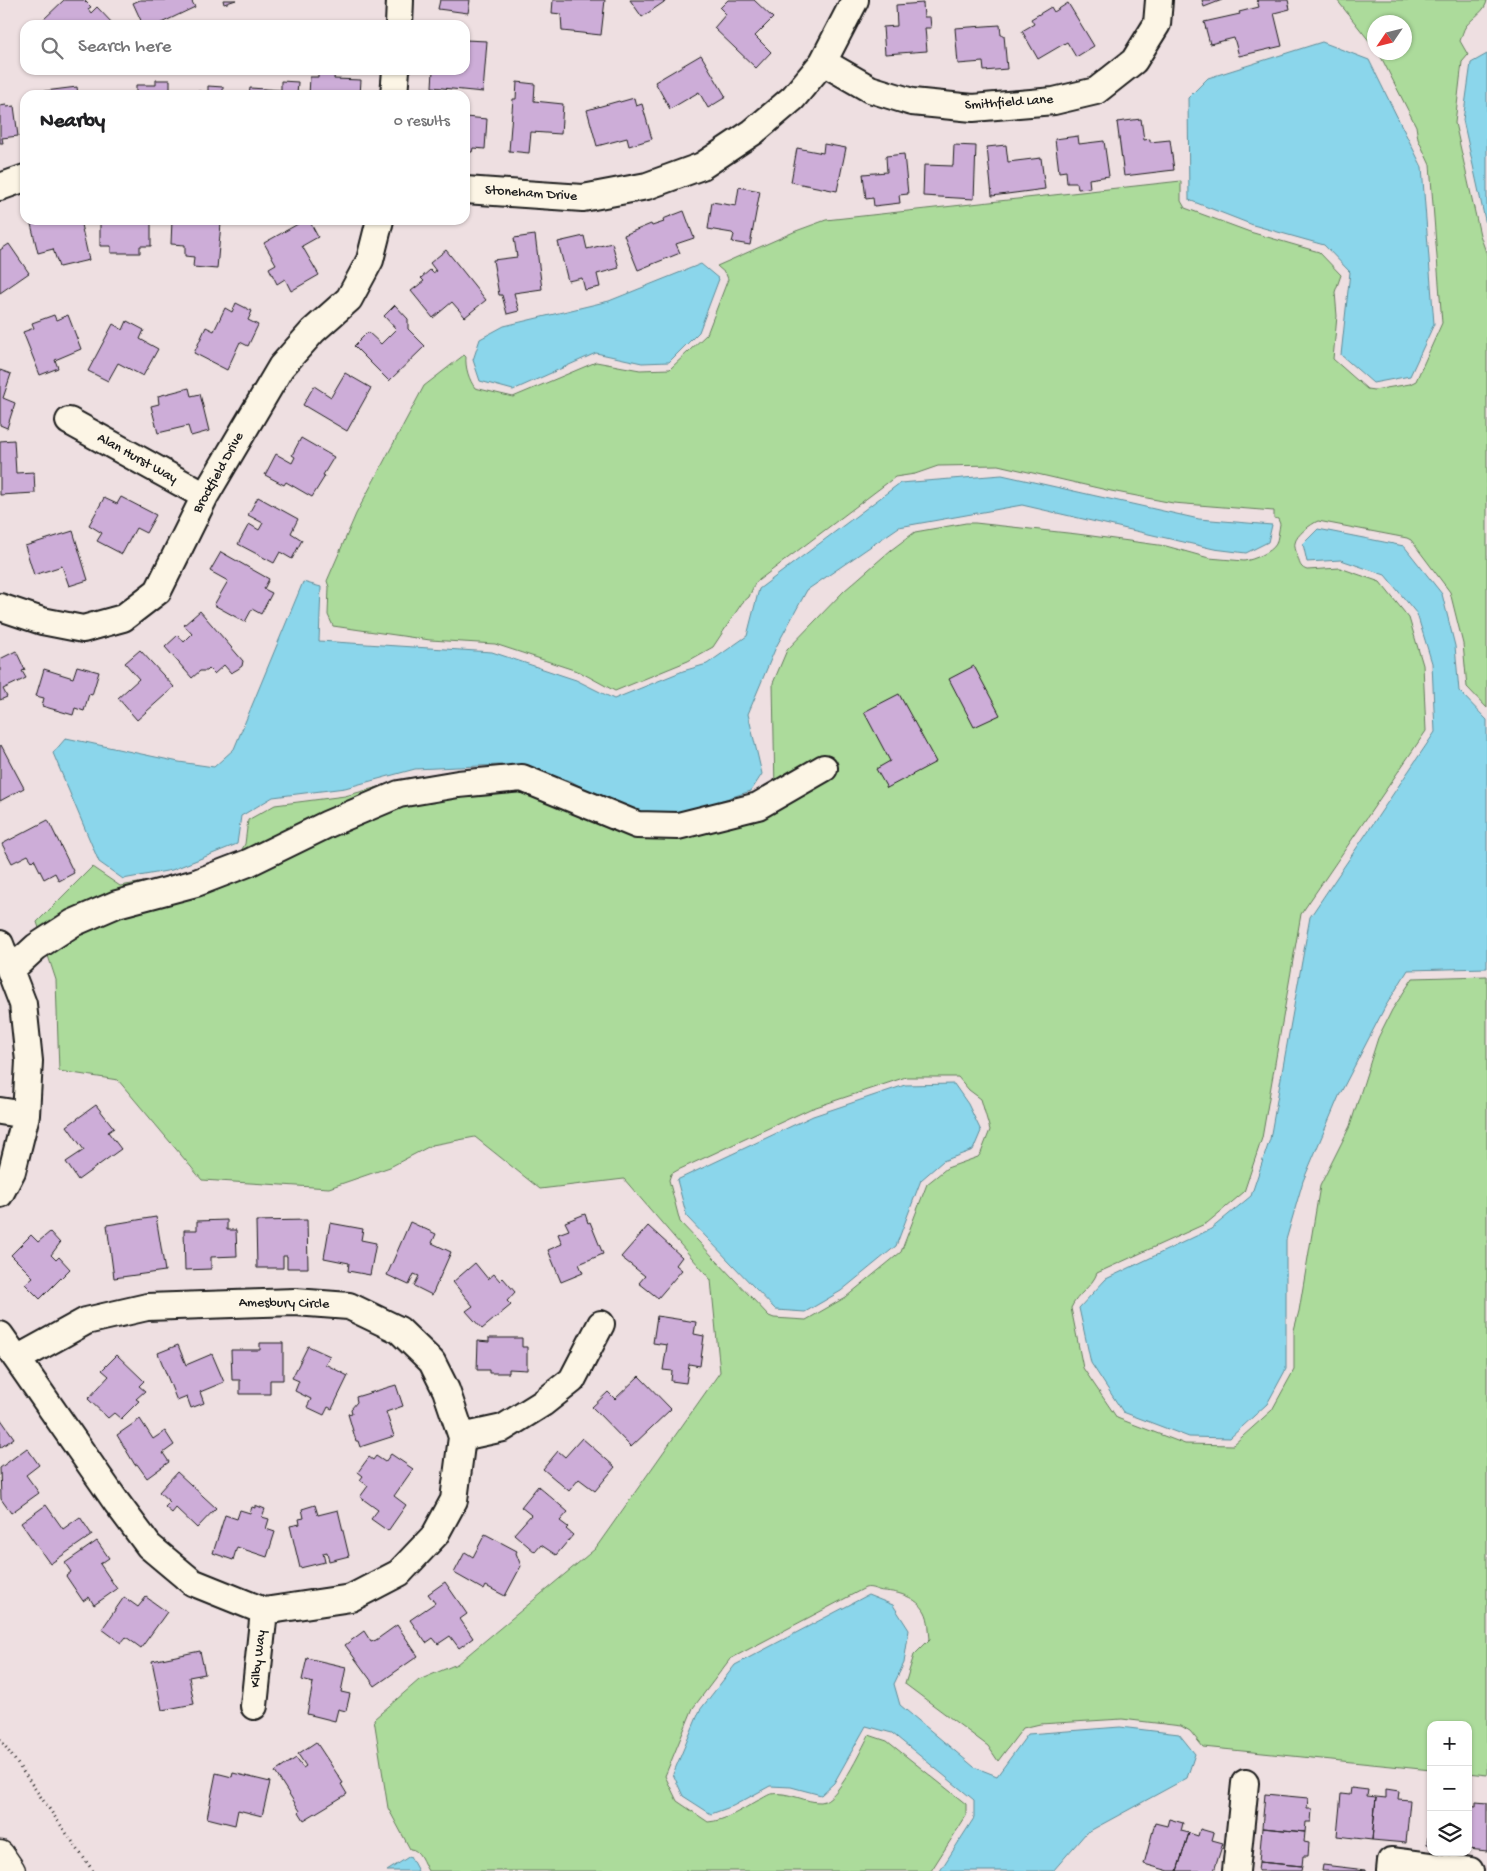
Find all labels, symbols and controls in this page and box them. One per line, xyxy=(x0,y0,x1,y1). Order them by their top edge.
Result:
north arrow xyxy=(1367,15,1412,60)
search box xyxy=(20,20,470,75)
icon: search xyxy=(38,34,66,62)
text: Search here xyxy=(78,36,172,59)
street label: Smithfield Lane xyxy=(964,91,1055,115)
text: Nearby xyxy=(40,110,105,135)
text: 0 results xyxy=(394,113,450,132)
street label: Stoneham Drive xyxy=(484,182,578,206)
street label: Brockfield Drive xyxy=(189,429,249,517)
street label: Alan Hurst Way xyxy=(94,430,180,488)
street label: Amesbury Circle xyxy=(239,1295,330,1313)
street label: Kilby Way xyxy=(248,1629,270,1689)
map controls xyxy=(1427,1721,1472,1856)
button: + xyxy=(1427,1721,1472,1766)
button: − xyxy=(1427,1766,1472,1811)
button: layers xyxy=(1427,1811,1472,1856)

